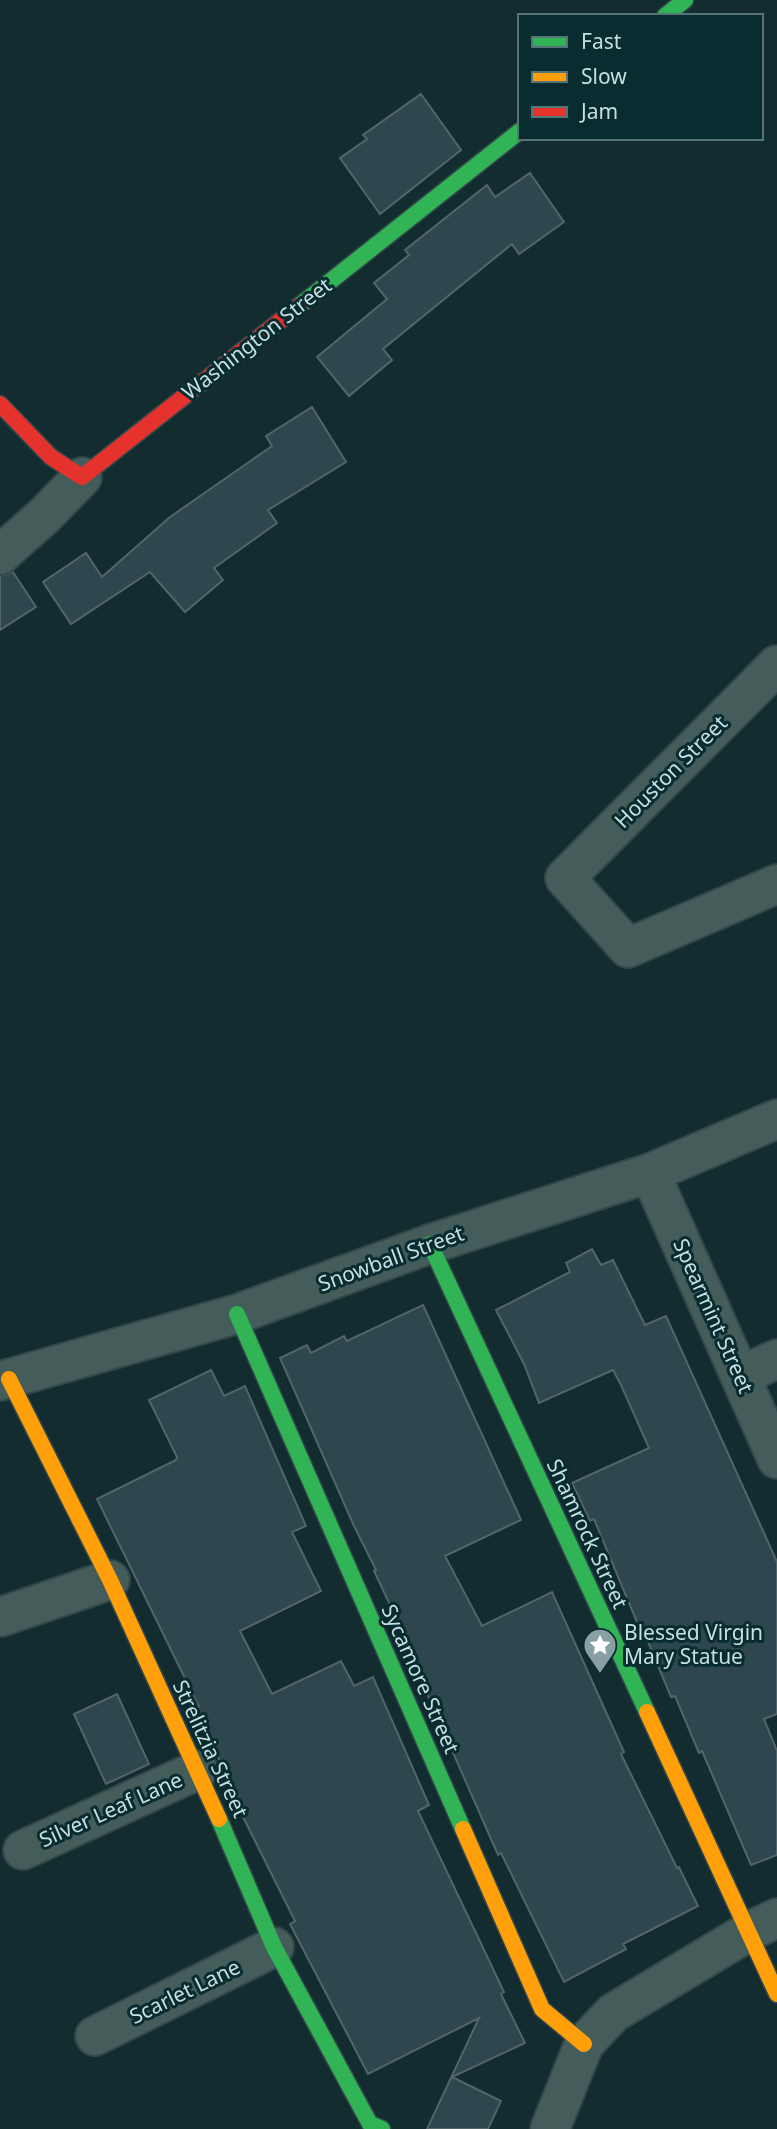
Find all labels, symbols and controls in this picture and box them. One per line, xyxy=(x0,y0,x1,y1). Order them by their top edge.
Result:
legend xyxy=(518,14,763,140)
text: Fast xyxy=(581,27,622,55)
text: Slow xyxy=(581,62,627,90)
text: Jam xyxy=(579,97,618,125)
street label: Washington Street xyxy=(176,271,337,405)
street label: Houston Street xyxy=(608,709,733,834)
street label: Snowball Street xyxy=(314,1219,468,1297)
street label: Spearmint Street xyxy=(667,1234,761,1398)
street label: Shamrock Street xyxy=(541,1454,635,1613)
street label: Sycamore Street xyxy=(375,1600,467,1758)
place label: Blessed Virgin Mary Statue xyxy=(624,1618,763,1670)
place icon: Blessed Virgin Mary Statue xyxy=(581,1626,619,1675)
street label: Strelitzia Street xyxy=(167,1675,255,1822)
street label: Silver Leaf Lane xyxy=(35,1765,187,1853)
street label: Scarlet Lane xyxy=(125,1952,245,2030)

